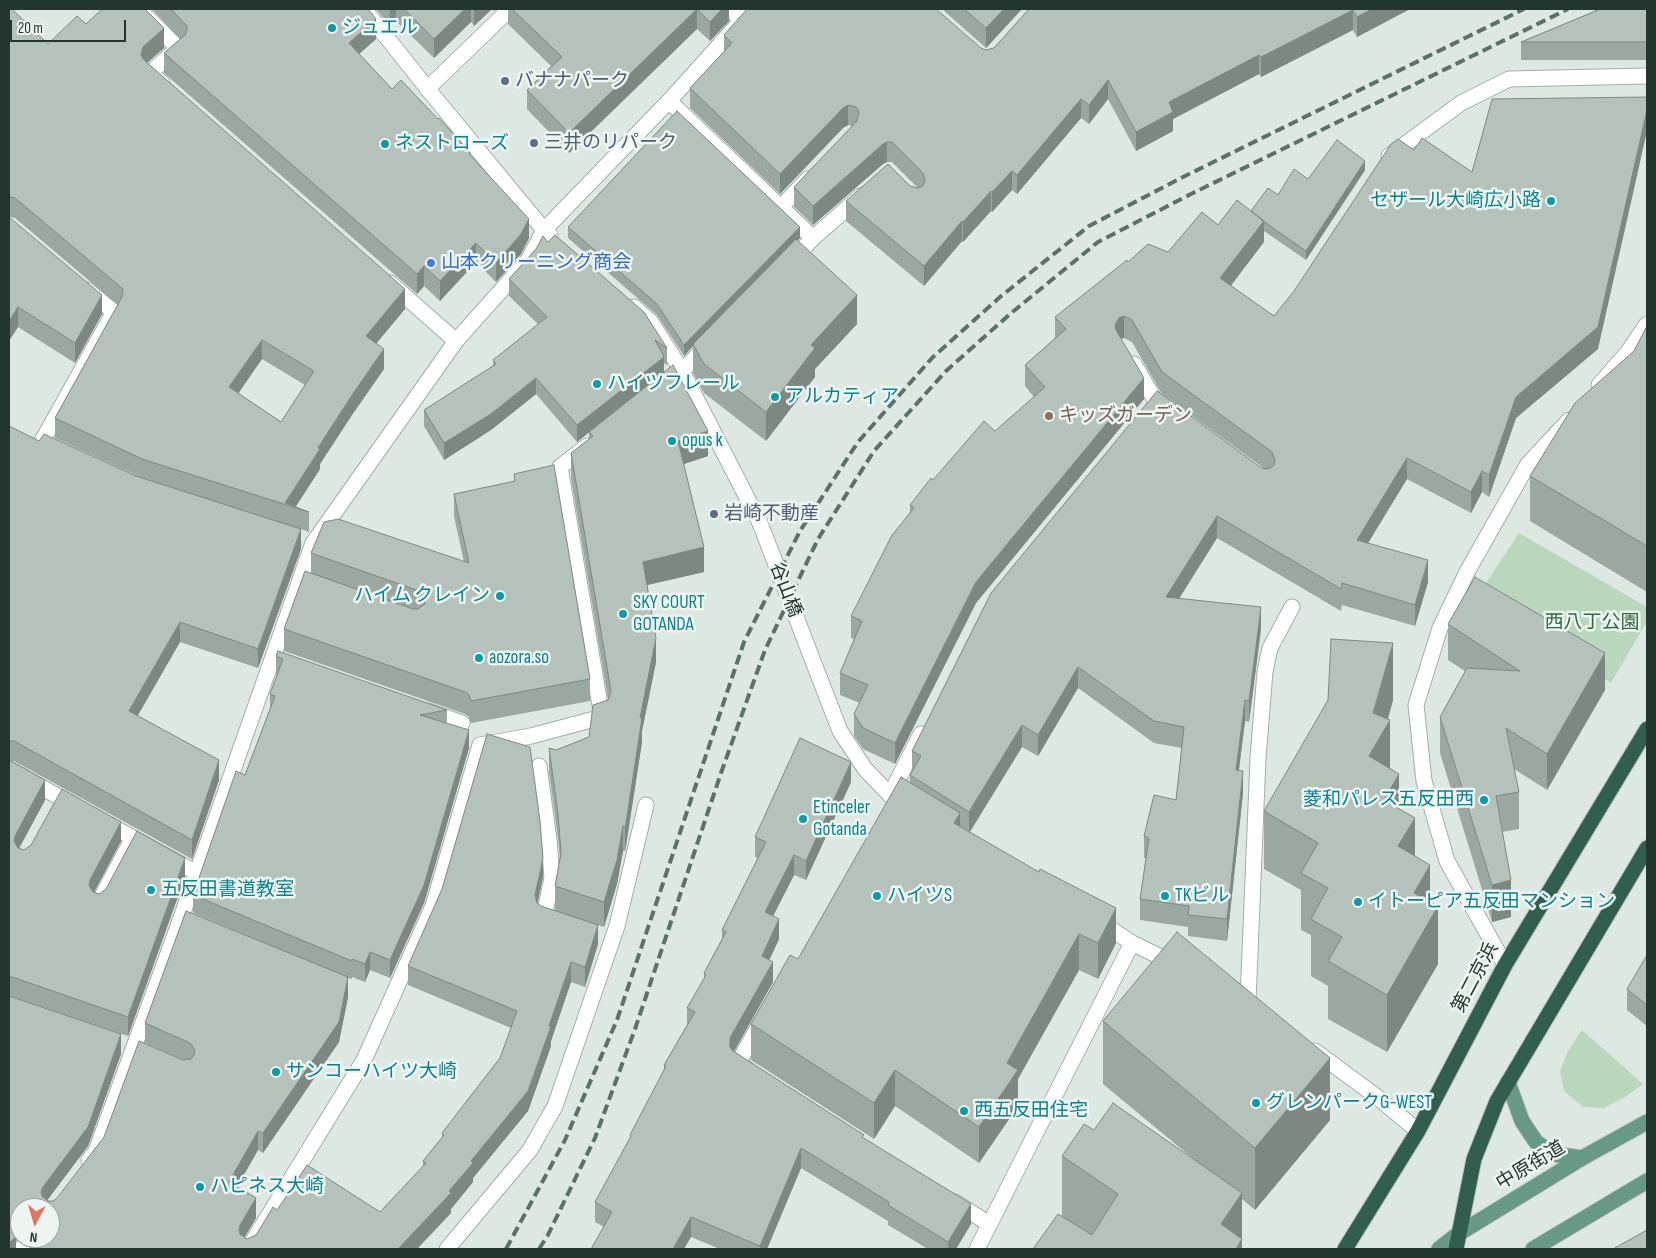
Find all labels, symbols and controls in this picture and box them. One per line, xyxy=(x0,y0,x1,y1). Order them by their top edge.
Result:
scale bar xyxy=(12,10,129,42)
place label: ジュエル xyxy=(342,17,418,39)
text: 20 m xyxy=(18,19,43,38)
marker: ジュエル xyxy=(326,22,338,34)
place label: バナナパーク xyxy=(515,70,629,92)
marker: バナナパーク xyxy=(499,75,511,87)
place label: 三井のリパーク xyxy=(544,132,677,154)
place label: ネストローズ xyxy=(395,133,509,155)
marker: 三井のリパーク xyxy=(528,137,540,149)
marker: ネストローズ xyxy=(379,138,391,150)
place label: セザール大崎広小路 xyxy=(1370,190,1541,212)
marker: セザール大崎広小路 xyxy=(1545,195,1557,207)
place label: 山本クリーニング商会 xyxy=(441,252,631,274)
marker: 山本クリーニング商会 xyxy=(425,257,437,269)
place label: ハイツフレール xyxy=(607,373,740,395)
marker: ハイツフレール xyxy=(591,378,603,390)
place label: アルカティア xyxy=(785,386,899,408)
marker: アルカティア xyxy=(769,391,781,403)
place label: キッズガーデン xyxy=(1059,405,1192,427)
marker: キッズガーデン xyxy=(1043,410,1055,422)
place label: opus k xyxy=(682,430,723,452)
marker: opus k xyxy=(666,435,678,447)
place label: 岩崎不動産 xyxy=(724,503,819,525)
marker: 岩崎不動産 xyxy=(708,508,720,520)
street label: 谷山橋 xyxy=(764,559,806,621)
place label: ハイム クレイン xyxy=(354,585,490,607)
marker: ハイム クレイン xyxy=(494,590,506,602)
place label: SKY COURT GOTANDA xyxy=(633,592,705,636)
marker: SKY COURT GOTANDA xyxy=(617,608,629,620)
park label: 西八丁公園 xyxy=(1545,612,1639,634)
place label: aozora.so xyxy=(489,647,549,669)
marker: aozora.so xyxy=(473,652,485,664)
place label: 菱和パレス五反田西 xyxy=(1303,789,1474,811)
marker: 菱和パレス五反田西 xyxy=(1478,794,1490,806)
place label: Etinceler Gotanda xyxy=(813,797,870,841)
marker: Etinceler Gotanda xyxy=(797,813,809,825)
place label: 五反田書道教室 xyxy=(161,879,294,901)
marker: 五反田書道教室 xyxy=(145,884,157,896)
place label: ハイツS xyxy=(887,885,952,907)
place label: TKビル xyxy=(1175,885,1229,907)
marker: ハイツS xyxy=(871,890,883,902)
marker: TKビル xyxy=(1159,890,1171,902)
place label: イトーピア五反田マンション xyxy=(1368,891,1615,913)
marker: イトーピア五反田マンション xyxy=(1352,896,1364,908)
street label: 第二京浜 xyxy=(1448,939,1504,1017)
place label: サンコーハイツ大崎 xyxy=(286,1061,457,1083)
marker: サンコーハイツ大崎 xyxy=(270,1066,282,1078)
place label: グレンパークG-WEST xyxy=(1266,1092,1432,1114)
marker: グレンパークG-WEST xyxy=(1250,1097,1262,1109)
place label: 西五反田住宅 xyxy=(974,1100,1088,1122)
marker: 西五反田住宅 xyxy=(958,1105,970,1117)
street label: 中原街道 xyxy=(1493,1137,1569,1195)
place label: ハピネス大崎 xyxy=(210,1176,324,1198)
marker: ハピネス大崎 xyxy=(194,1181,206,1193)
north arrow xyxy=(10,1198,60,1248)
text: N xyxy=(29,1229,38,1246)

